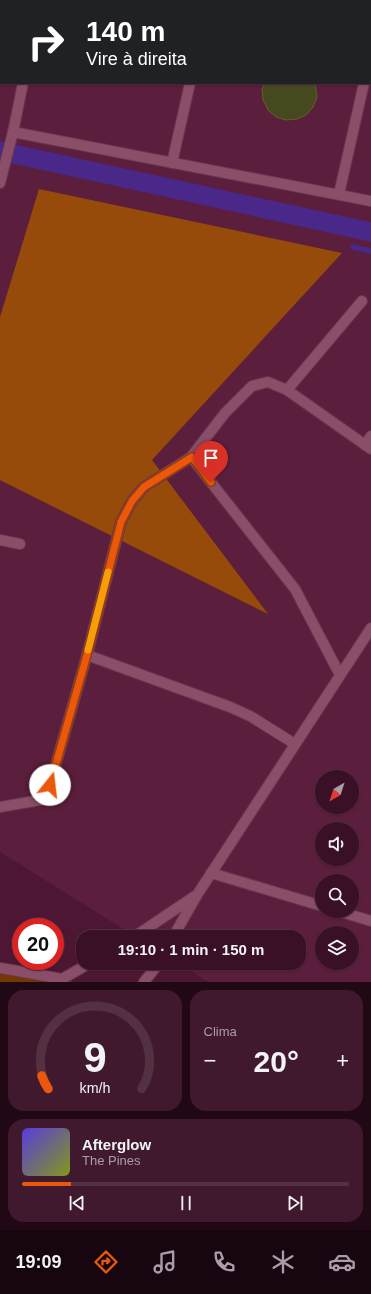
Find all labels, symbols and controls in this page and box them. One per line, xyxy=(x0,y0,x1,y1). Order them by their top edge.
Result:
icon: right xyxy=(20,16,72,68)
text: 140 m xyxy=(86,16,165,47)
text: Vire à direita xyxy=(86,49,187,69)
pin xyxy=(194,441,228,482)
icon: arrive xyxy=(200,447,222,469)
position arrow xyxy=(29,764,71,806)
north arrow xyxy=(315,770,359,814)
map controls xyxy=(315,770,359,970)
button: sound xyxy=(315,822,359,866)
button: search xyxy=(315,874,359,918)
speed limit sign: 20 xyxy=(12,918,64,970)
button: layers xyxy=(315,926,359,970)
text: 19:10 · 1 min · 150 m xyxy=(118,941,264,958)
text: Clima xyxy=(204,1024,237,1039)
text: 9 xyxy=(83,1033,106,1080)
text: 20° xyxy=(254,1045,299,1078)
text: − xyxy=(204,1048,216,1073)
text: + xyxy=(336,1048,349,1073)
text: km/h xyxy=(79,1079,110,1095)
text: Afterglow xyxy=(82,1136,151,1153)
text: The Pines xyxy=(82,1153,141,1168)
icon: previous xyxy=(66,1192,88,1214)
icon: pause xyxy=(175,1192,197,1214)
icon: next xyxy=(284,1192,306,1214)
icon: directions xyxy=(92,1248,120,1276)
icon: music xyxy=(151,1248,179,1276)
icon: phone xyxy=(210,1248,238,1276)
icon: climate xyxy=(269,1248,297,1276)
icon: car xyxy=(328,1248,356,1276)
text: 19:09 xyxy=(15,1252,61,1272)

